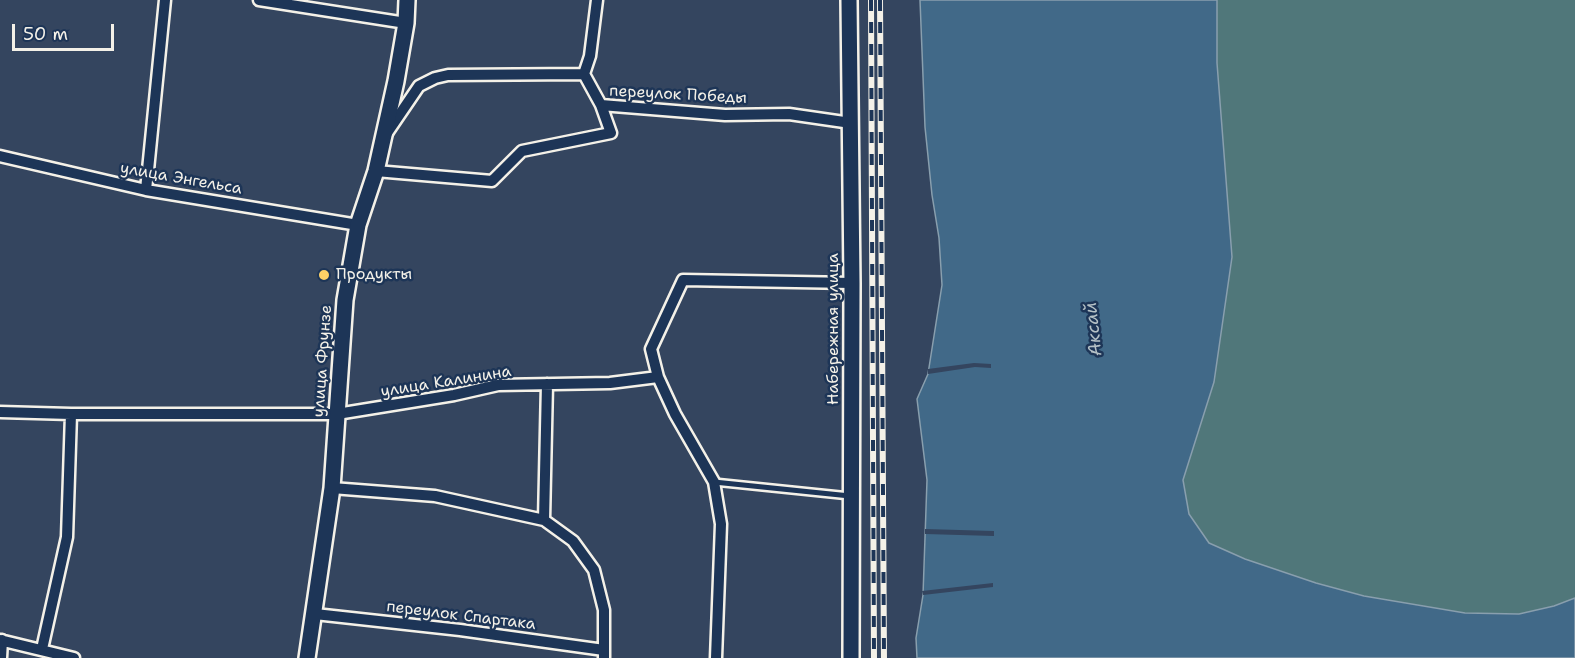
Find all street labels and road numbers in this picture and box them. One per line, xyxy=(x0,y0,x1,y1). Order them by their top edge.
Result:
street label: переулок Победы xyxy=(609,82,747,108)
street label: улица Энгельса xyxy=(119,159,243,199)
street label: Набережная улица xyxy=(824,253,844,405)
street label: улица Фрунзе xyxy=(310,304,336,418)
street label: улица Калинина xyxy=(379,362,513,402)
street label: переулок Спартака xyxy=(385,597,537,635)

